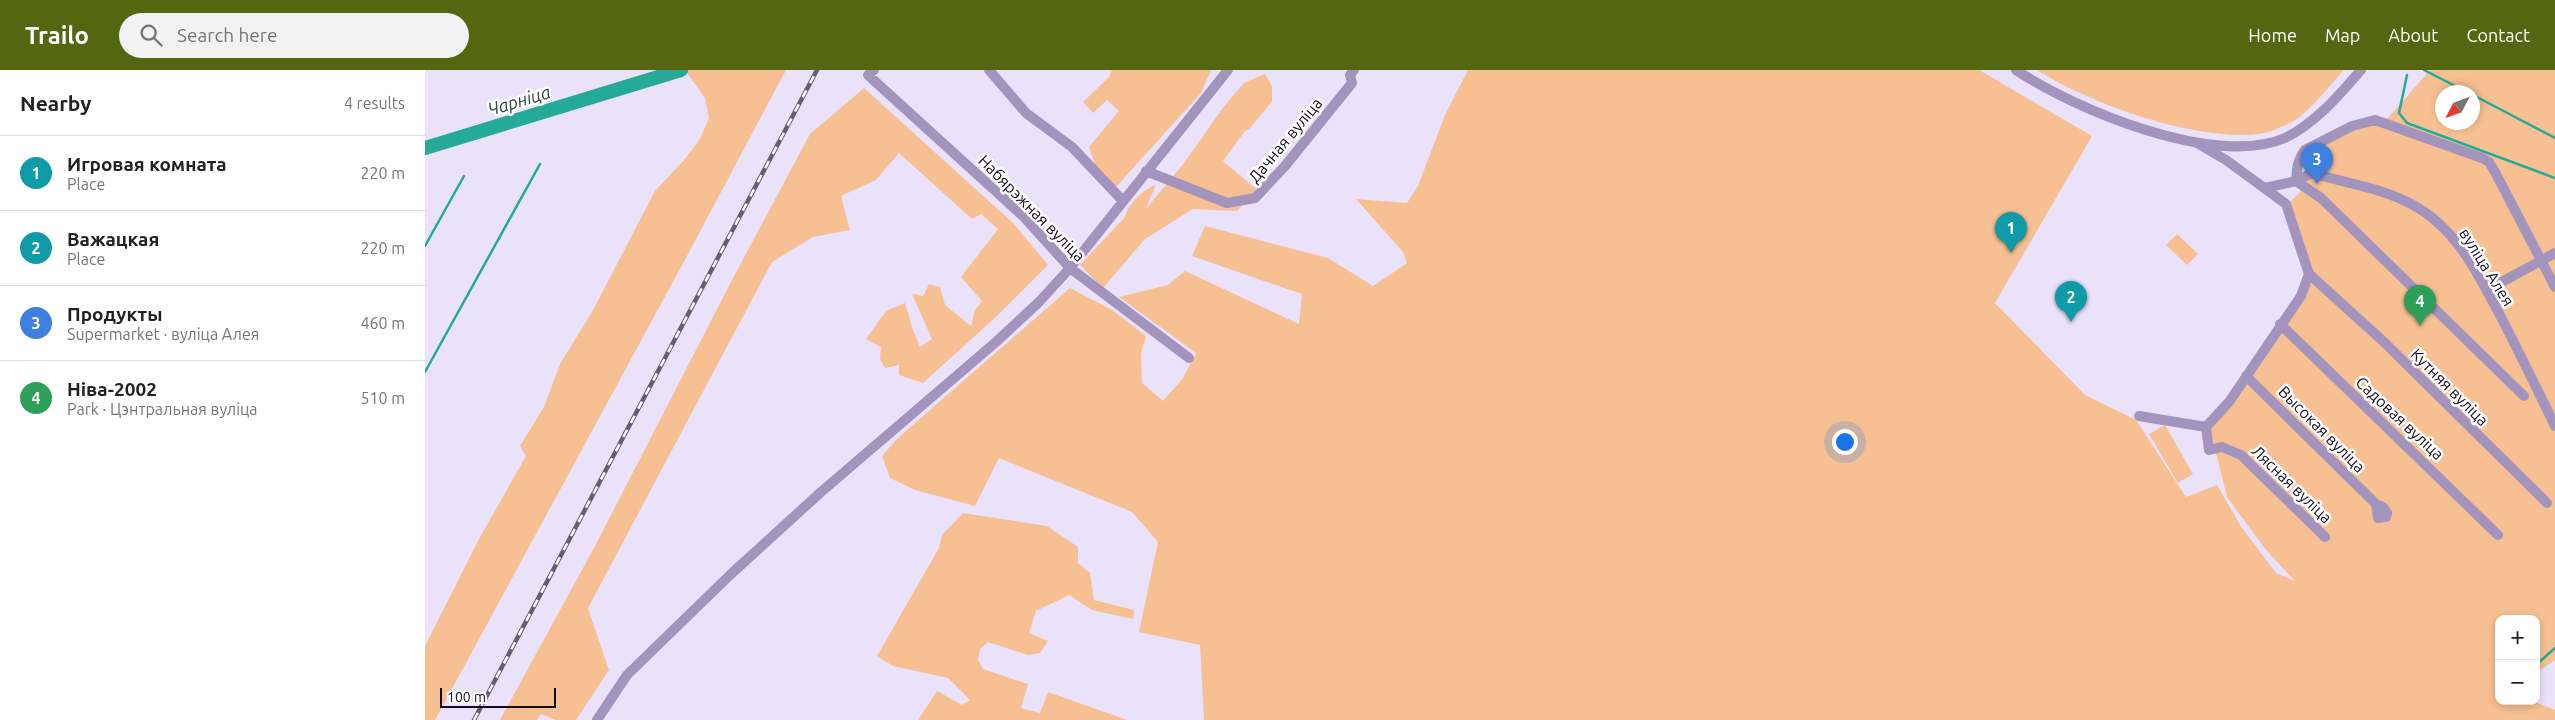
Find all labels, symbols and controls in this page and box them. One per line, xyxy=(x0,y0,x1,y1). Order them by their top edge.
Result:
search box xyxy=(119,13,469,58)
icon: search xyxy=(137,21,165,49)
text: Trailo xyxy=(25,22,89,49)
text: Search here xyxy=(177,24,278,46)
text: Home xyxy=(2248,25,2297,45)
text: Map xyxy=(2325,25,2360,45)
text: About xyxy=(2388,25,2438,45)
text: Contact xyxy=(2466,25,2530,45)
water label: Чарніца xyxy=(485,81,553,119)
north arrow xyxy=(2435,85,2480,130)
text: Nearby xyxy=(20,91,91,115)
text: 4 results xyxy=(344,94,405,112)
street label: Дачная вуліца xyxy=(1244,94,1326,186)
pin: 3 xyxy=(2301,143,2333,184)
street label: Набярэжная вуліца xyxy=(975,151,1089,265)
text: Игровая комната xyxy=(67,153,227,175)
text: 1 xyxy=(31,164,41,182)
text: 220 m xyxy=(360,164,405,182)
text: Place xyxy=(67,175,105,193)
pin: 1 xyxy=(1995,212,2027,253)
street label: вуліца Алея xyxy=(2456,225,2518,309)
text: Важацкая xyxy=(67,228,159,250)
text: 2 xyxy=(31,239,41,257)
text: 220 m xyxy=(360,239,405,257)
text: Place xyxy=(67,250,105,268)
pin: 2 xyxy=(2055,281,2087,322)
pin: 4 xyxy=(2404,285,2436,326)
text: Продукты xyxy=(67,303,162,325)
text: 3 xyxy=(31,314,41,332)
text: 460 m xyxy=(360,314,405,332)
text: Supermarket · вуліца Алея xyxy=(67,325,259,343)
street label: Кутняя вуліца xyxy=(2408,345,2492,429)
street label: Садовая вуліца xyxy=(2352,373,2448,463)
text: Ніва-2002 xyxy=(67,378,157,400)
street label: Высокая вуліца xyxy=(2275,382,2369,476)
text: 4 xyxy=(31,389,41,407)
text: 510 m xyxy=(360,389,405,407)
text: Park · Цэнтральная вуліца xyxy=(67,400,258,418)
your location xyxy=(1832,429,1858,455)
street label: Лясная вуліца xyxy=(2248,441,2336,527)
map controls xyxy=(2495,615,2540,705)
button: + xyxy=(2495,615,2540,660)
button: − xyxy=(2495,660,2540,705)
scale bar xyxy=(440,685,556,708)
text: 100 m xyxy=(447,689,486,705)

